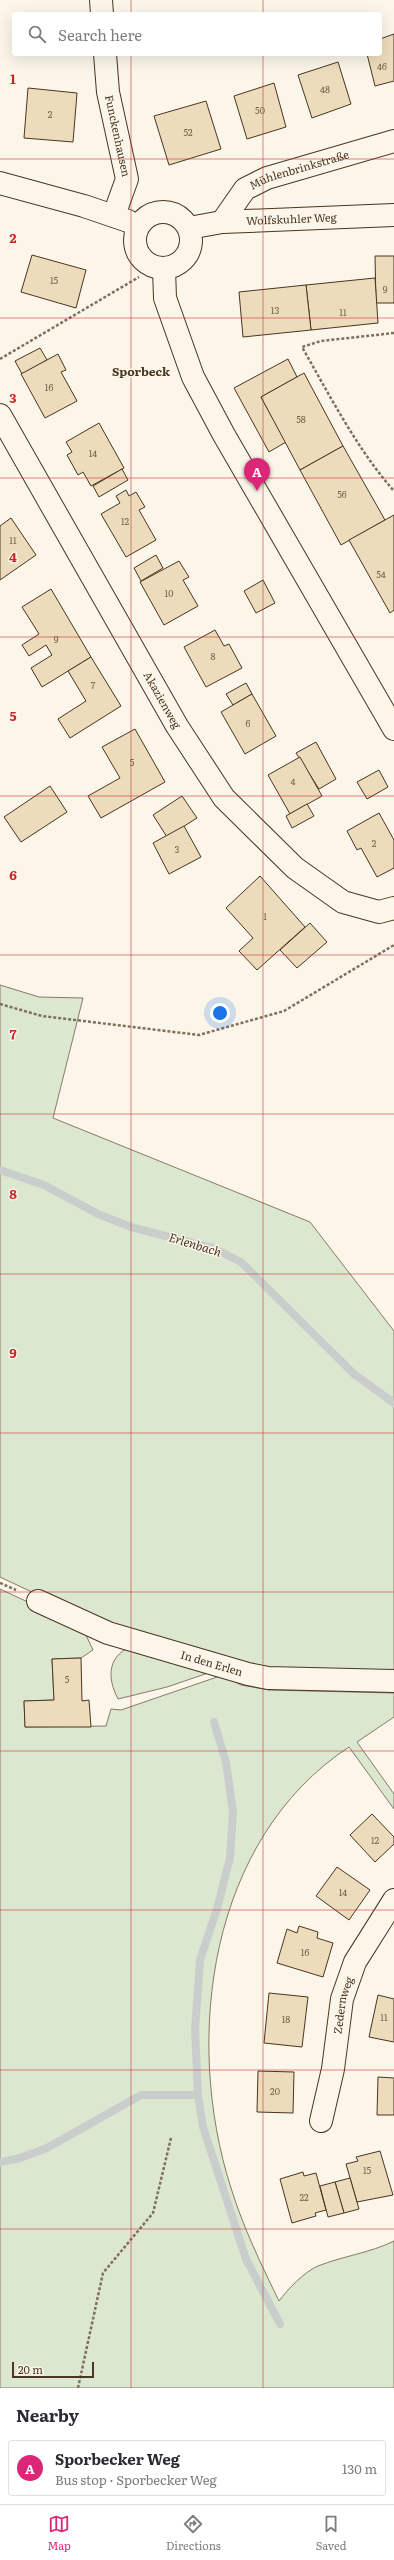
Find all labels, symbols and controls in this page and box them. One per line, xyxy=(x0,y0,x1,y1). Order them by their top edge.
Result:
search box xyxy=(12,12,382,56)
icon: search xyxy=(26,23,48,45)
text: Search here xyxy=(58,23,142,46)
house number: 46 xyxy=(377,59,387,73)
text: 1 xyxy=(10,69,16,88)
house number: 48 xyxy=(320,82,330,96)
street label: Funckenhausen xyxy=(102,93,135,178)
house number: 50 xyxy=(255,103,265,117)
house number: 2 xyxy=(48,107,53,121)
house number: 52 xyxy=(183,125,193,139)
street label: Mühlenbrinkstraße xyxy=(246,145,351,193)
street label: Wolfskuhler Weg xyxy=(246,208,338,228)
text: 2 xyxy=(10,228,17,247)
house number: 15 xyxy=(50,273,59,287)
house number: 9 xyxy=(383,282,388,296)
house number: 13 xyxy=(271,303,279,317)
house number: 11 xyxy=(339,305,347,319)
district label: Sporbeck xyxy=(112,362,171,380)
house number: 16 xyxy=(45,380,53,394)
text: 3 xyxy=(9,388,17,407)
house number: 58 xyxy=(296,412,306,426)
house number: 14 xyxy=(89,446,97,460)
pin: A xyxy=(244,458,270,491)
house number: 56 xyxy=(337,487,347,501)
house number: 12 xyxy=(121,514,130,528)
house number: 11 xyxy=(9,533,17,547)
text: 4 xyxy=(9,547,17,566)
house number: 54 xyxy=(376,567,386,581)
house number: 10 xyxy=(165,586,173,600)
house number: 9 xyxy=(54,632,59,646)
house number: 8 xyxy=(211,649,216,663)
street label: Akazienweg xyxy=(140,668,186,732)
house number: 7 xyxy=(91,678,96,692)
text: 5 xyxy=(9,706,17,725)
house number: 6 xyxy=(246,716,251,730)
house number: 5 xyxy=(130,755,135,769)
house number: 4 xyxy=(291,774,296,788)
house number: 2 xyxy=(372,836,377,850)
house number: 3 xyxy=(175,842,180,856)
text: 6 xyxy=(9,865,17,884)
house number: 1 xyxy=(263,909,267,923)
your location xyxy=(210,1003,230,1023)
text: 7 xyxy=(9,1024,17,1043)
text: 8 xyxy=(9,1184,17,1203)
water label: Erlenbach xyxy=(167,1228,224,1261)
text: 9 xyxy=(9,1343,17,1362)
street label: In den Erlen xyxy=(179,1646,245,1679)
house number: 5 xyxy=(65,1672,70,1686)
house number: 12 xyxy=(371,1833,380,1847)
house number: 14 xyxy=(339,1885,347,1899)
house number: 16 xyxy=(301,1945,309,1959)
street label: Zedernweg xyxy=(329,1973,357,2035)
house number: 11 xyxy=(380,2010,388,2024)
house number: 18 xyxy=(282,2012,290,2026)
house number: 20 xyxy=(270,2084,280,2098)
house number: 15 xyxy=(363,2163,372,2177)
house number: 22 xyxy=(299,2190,309,2204)
scale bar xyxy=(12,2360,94,2379)
text: 20 m xyxy=(18,2361,43,2377)
text: Nearby xyxy=(16,2402,79,2427)
text: Sporbecker Weg xyxy=(55,2447,180,2470)
text: A xyxy=(25,2459,35,2478)
text: 130 m xyxy=(342,2459,377,2478)
text: Bus stop · Sporbecker Weg xyxy=(55,2470,217,2489)
tab: Map xyxy=(47,2513,71,2553)
tab: Directions xyxy=(166,2513,221,2553)
tab: Saved xyxy=(316,2513,346,2553)

